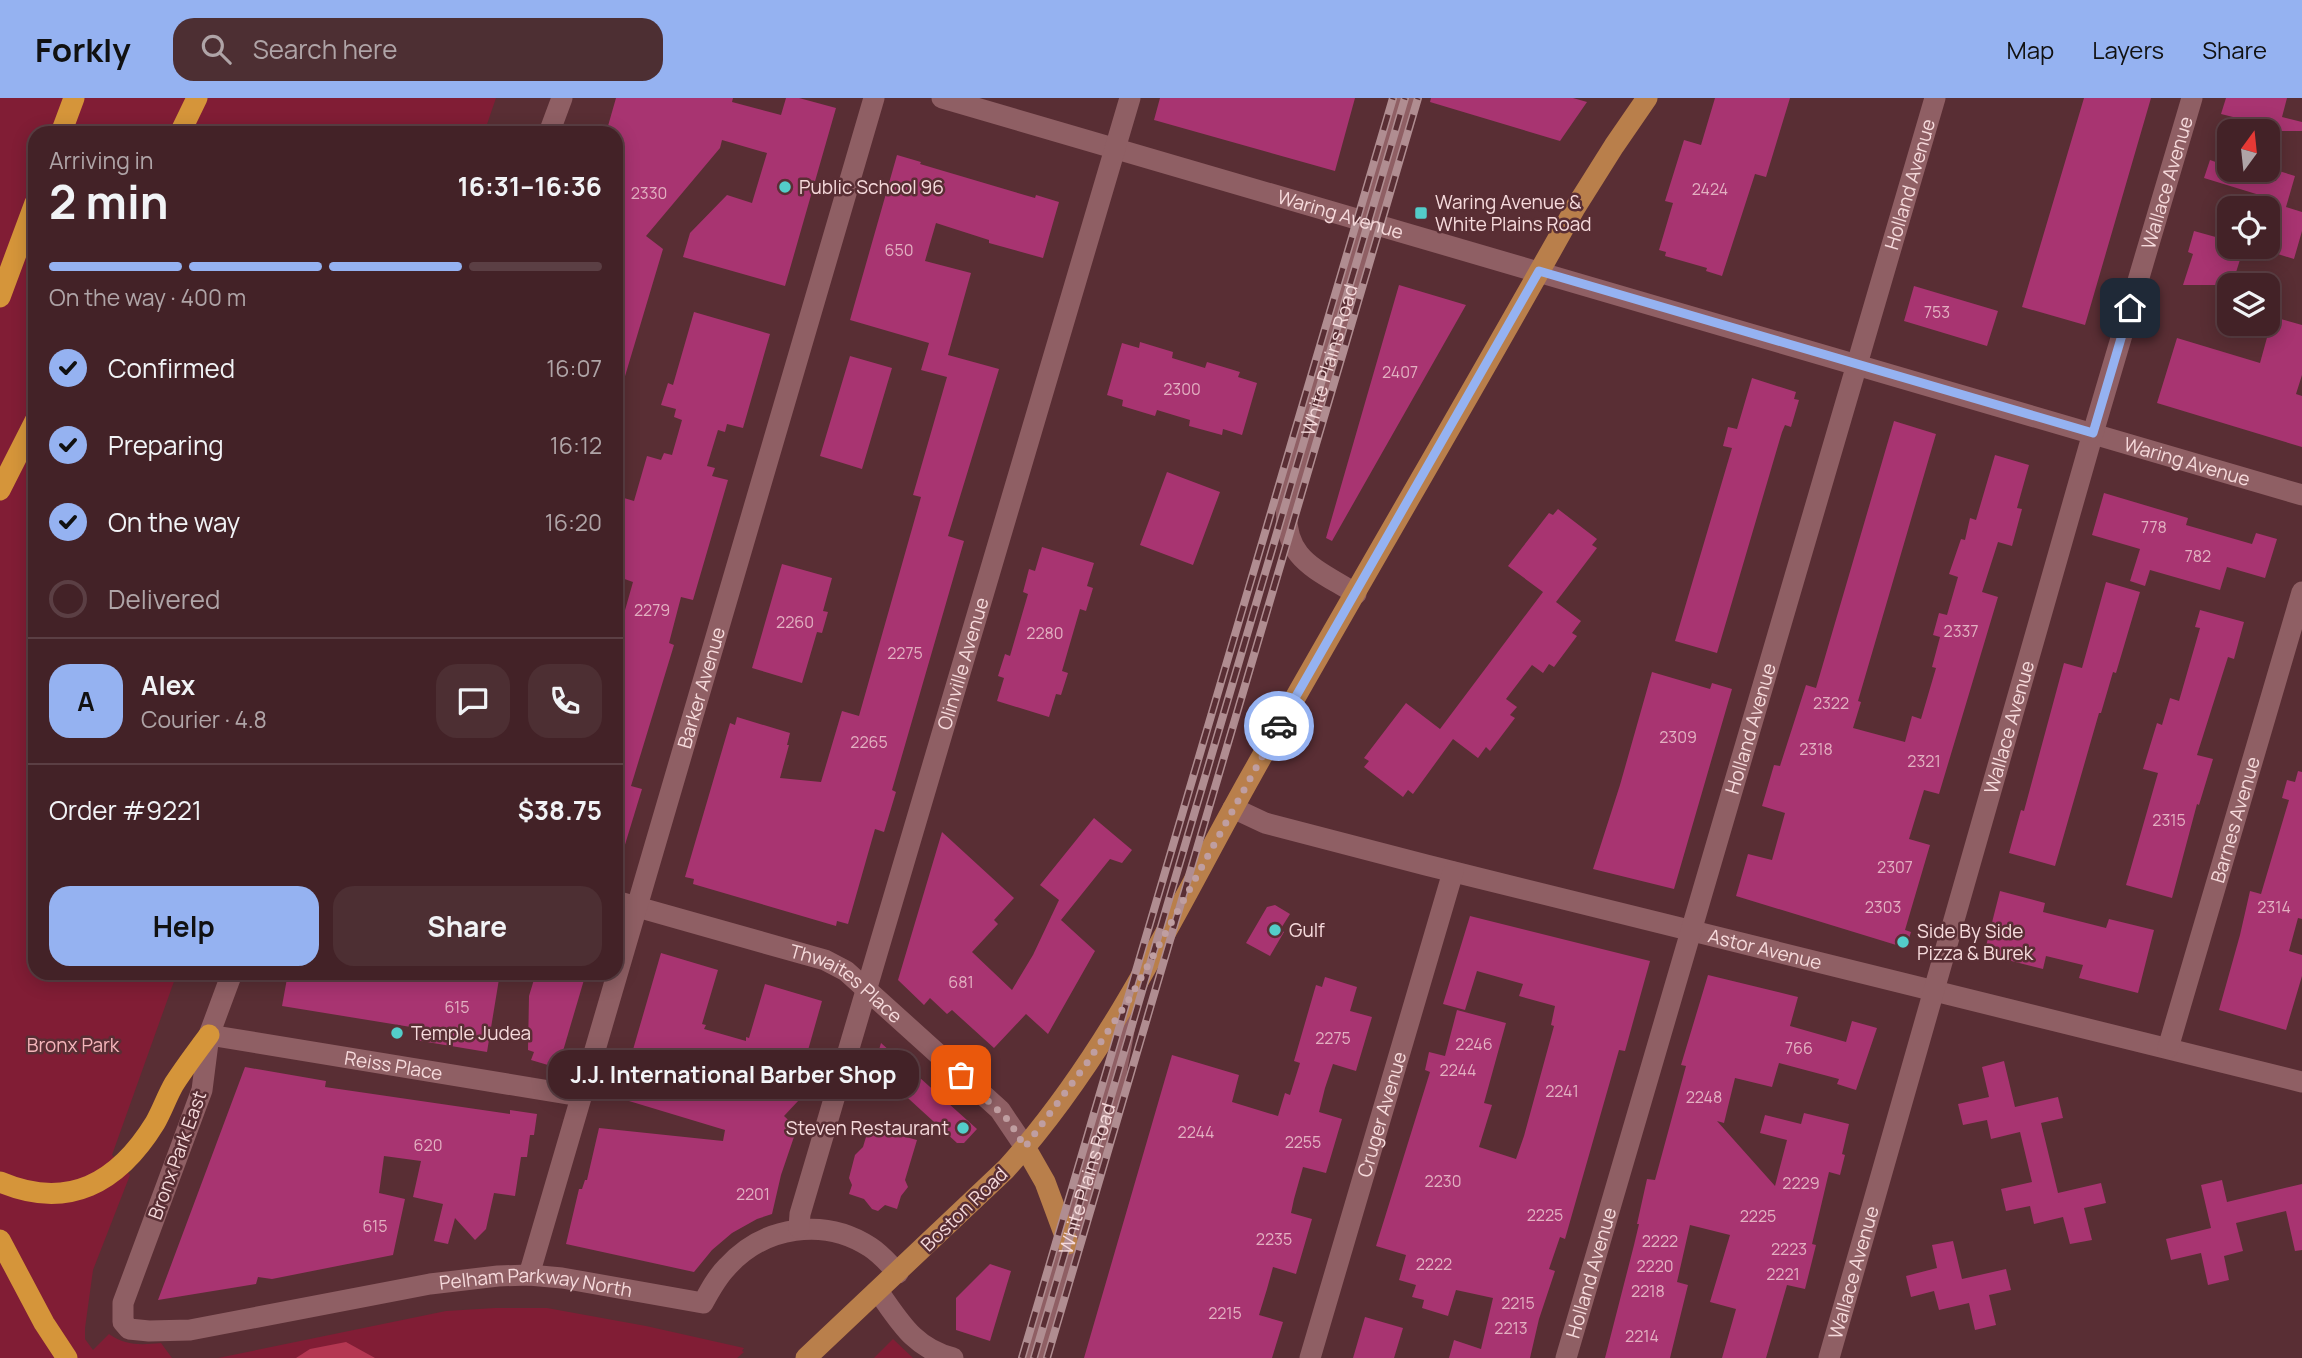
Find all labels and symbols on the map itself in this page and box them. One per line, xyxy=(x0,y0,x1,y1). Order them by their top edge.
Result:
street label: Wallace Avenue xyxy=(2135,113,2199,252)
street label: Holland Avenue xyxy=(1878,116,1941,253)
north arrow xyxy=(2217,119,2280,182)
place label: Public School 96 xyxy=(799,174,944,200)
house number: 2424 xyxy=(1692,178,1728,200)
marker: Public School 96 xyxy=(777,179,793,195)
house number: 2330 xyxy=(631,182,667,204)
street label: Waring Avenue xyxy=(1274,184,1407,245)
place label: Waring Avenue & White Plains Road xyxy=(1435,189,1592,237)
marker: Waring Avenue & White Plains Road xyxy=(1413,205,1429,221)
house number: 650 xyxy=(885,239,913,261)
pin xyxy=(2100,278,2160,338)
street label: White Plains Road xyxy=(1295,281,1364,439)
house number: 753 xyxy=(1924,301,1950,323)
house number: 2407 xyxy=(1382,361,1418,383)
house number: 2300 xyxy=(1163,378,1201,400)
street label: Waring Avenue xyxy=(2121,431,2253,492)
house number: 778 xyxy=(2141,516,2167,538)
house number: 782 xyxy=(2185,545,2211,567)
street label: Olinville Avenue xyxy=(931,594,995,733)
house number: 2279 xyxy=(634,599,670,621)
house number: 2260 xyxy=(776,611,814,633)
house number: 2337 xyxy=(1944,620,1978,642)
house number: 2280 xyxy=(1026,622,1064,644)
street label: Barker Avenue xyxy=(671,624,731,751)
house number: 2275 xyxy=(887,642,923,664)
street label: Wallace Avenue xyxy=(1978,658,2040,797)
street label: Holland Avenue xyxy=(1719,660,1782,797)
courier xyxy=(1244,691,1314,761)
house number: 2322 xyxy=(1813,692,1849,714)
house number: 2309 xyxy=(1659,726,1697,748)
house number: 2265 xyxy=(850,731,888,753)
house number: 2318 xyxy=(1799,738,1833,760)
house number: 2321 xyxy=(1907,750,1941,772)
street label: Barnes Avenue xyxy=(2204,753,2266,886)
house number: 2315 xyxy=(2152,809,2186,831)
house number: 2307 xyxy=(1877,856,1913,878)
house number: 2303 xyxy=(1865,896,1901,918)
house number: 2314 xyxy=(2257,896,2291,918)
place label: Gulf xyxy=(1289,917,1325,943)
place label: Side By Side Pizza & Burek xyxy=(1917,918,2034,966)
marker: Gulf xyxy=(1267,922,1283,938)
street label: Astor Avenue xyxy=(1705,922,1825,976)
marker: Side By Side Pizza & Burek xyxy=(1895,934,1911,950)
street label: Thwaites Place xyxy=(787,938,908,1029)
house number: 681 xyxy=(948,971,974,993)
house number: 615 xyxy=(444,996,470,1018)
place label: Temple Judea xyxy=(411,1020,531,1046)
marker: Temple Judea xyxy=(389,1025,405,1041)
house number: 2275 xyxy=(1315,1027,1351,1049)
park label: Bronx Park xyxy=(27,1032,120,1058)
house number: 2246 xyxy=(1455,1033,1493,1055)
house number: 766 xyxy=(1785,1037,1813,1059)
street label: Reiss Place xyxy=(342,1044,445,1086)
pin xyxy=(931,1045,991,1105)
street label: Cruger Avenue xyxy=(1351,1048,1413,1180)
callout: J.J. International Barber Shop xyxy=(548,1051,919,1100)
house number: 2244 xyxy=(1440,1059,1476,1081)
house number: 2241 xyxy=(1545,1080,1579,1102)
house number: 2248 xyxy=(1686,1086,1722,1108)
street label: Bronx Park East xyxy=(142,1087,212,1223)
street label: White Plains Road xyxy=(1052,1100,1121,1257)
place label: Steven Restaurant xyxy=(786,1115,949,1141)
marker: Steven Restaurant xyxy=(955,1120,971,1136)
house number: 2244 xyxy=(1178,1121,1214,1143)
house number: 2255 xyxy=(1285,1131,1321,1153)
house number: 620 xyxy=(414,1134,442,1156)
street label: Boston Road xyxy=(915,1161,1013,1257)
house number: 2230 xyxy=(1425,1170,1461,1192)
house number: 2229 xyxy=(1782,1172,1820,1194)
house number: 2201 xyxy=(736,1183,770,1205)
street label: Wallace Avenue xyxy=(1822,1203,1885,1342)
house number: 2225 xyxy=(1527,1204,1563,1226)
street label: Holland Avenue xyxy=(1560,1204,1622,1341)
house number: 2225 xyxy=(1740,1205,1776,1227)
house number: 615 xyxy=(362,1215,388,1237)
house number: 2235 xyxy=(1256,1228,1292,1250)
house number: 2222 xyxy=(1642,1230,1678,1252)
house number: 2223 xyxy=(1771,1238,1807,1260)
house number: 2222 xyxy=(1416,1253,1452,1275)
house number: 2220 xyxy=(1636,1255,1674,1277)
street label: Pelham Parkway North xyxy=(438,1262,634,1303)
house number: 2221 xyxy=(1766,1263,1800,1285)
house number: 2218 xyxy=(1631,1280,1665,1302)
house number: 2215 xyxy=(1501,1292,1535,1314)
house number: 2215 xyxy=(1208,1302,1242,1324)
house number: 2213 xyxy=(1494,1317,1528,1339)
house number: 2214 xyxy=(1625,1325,1659,1347)

